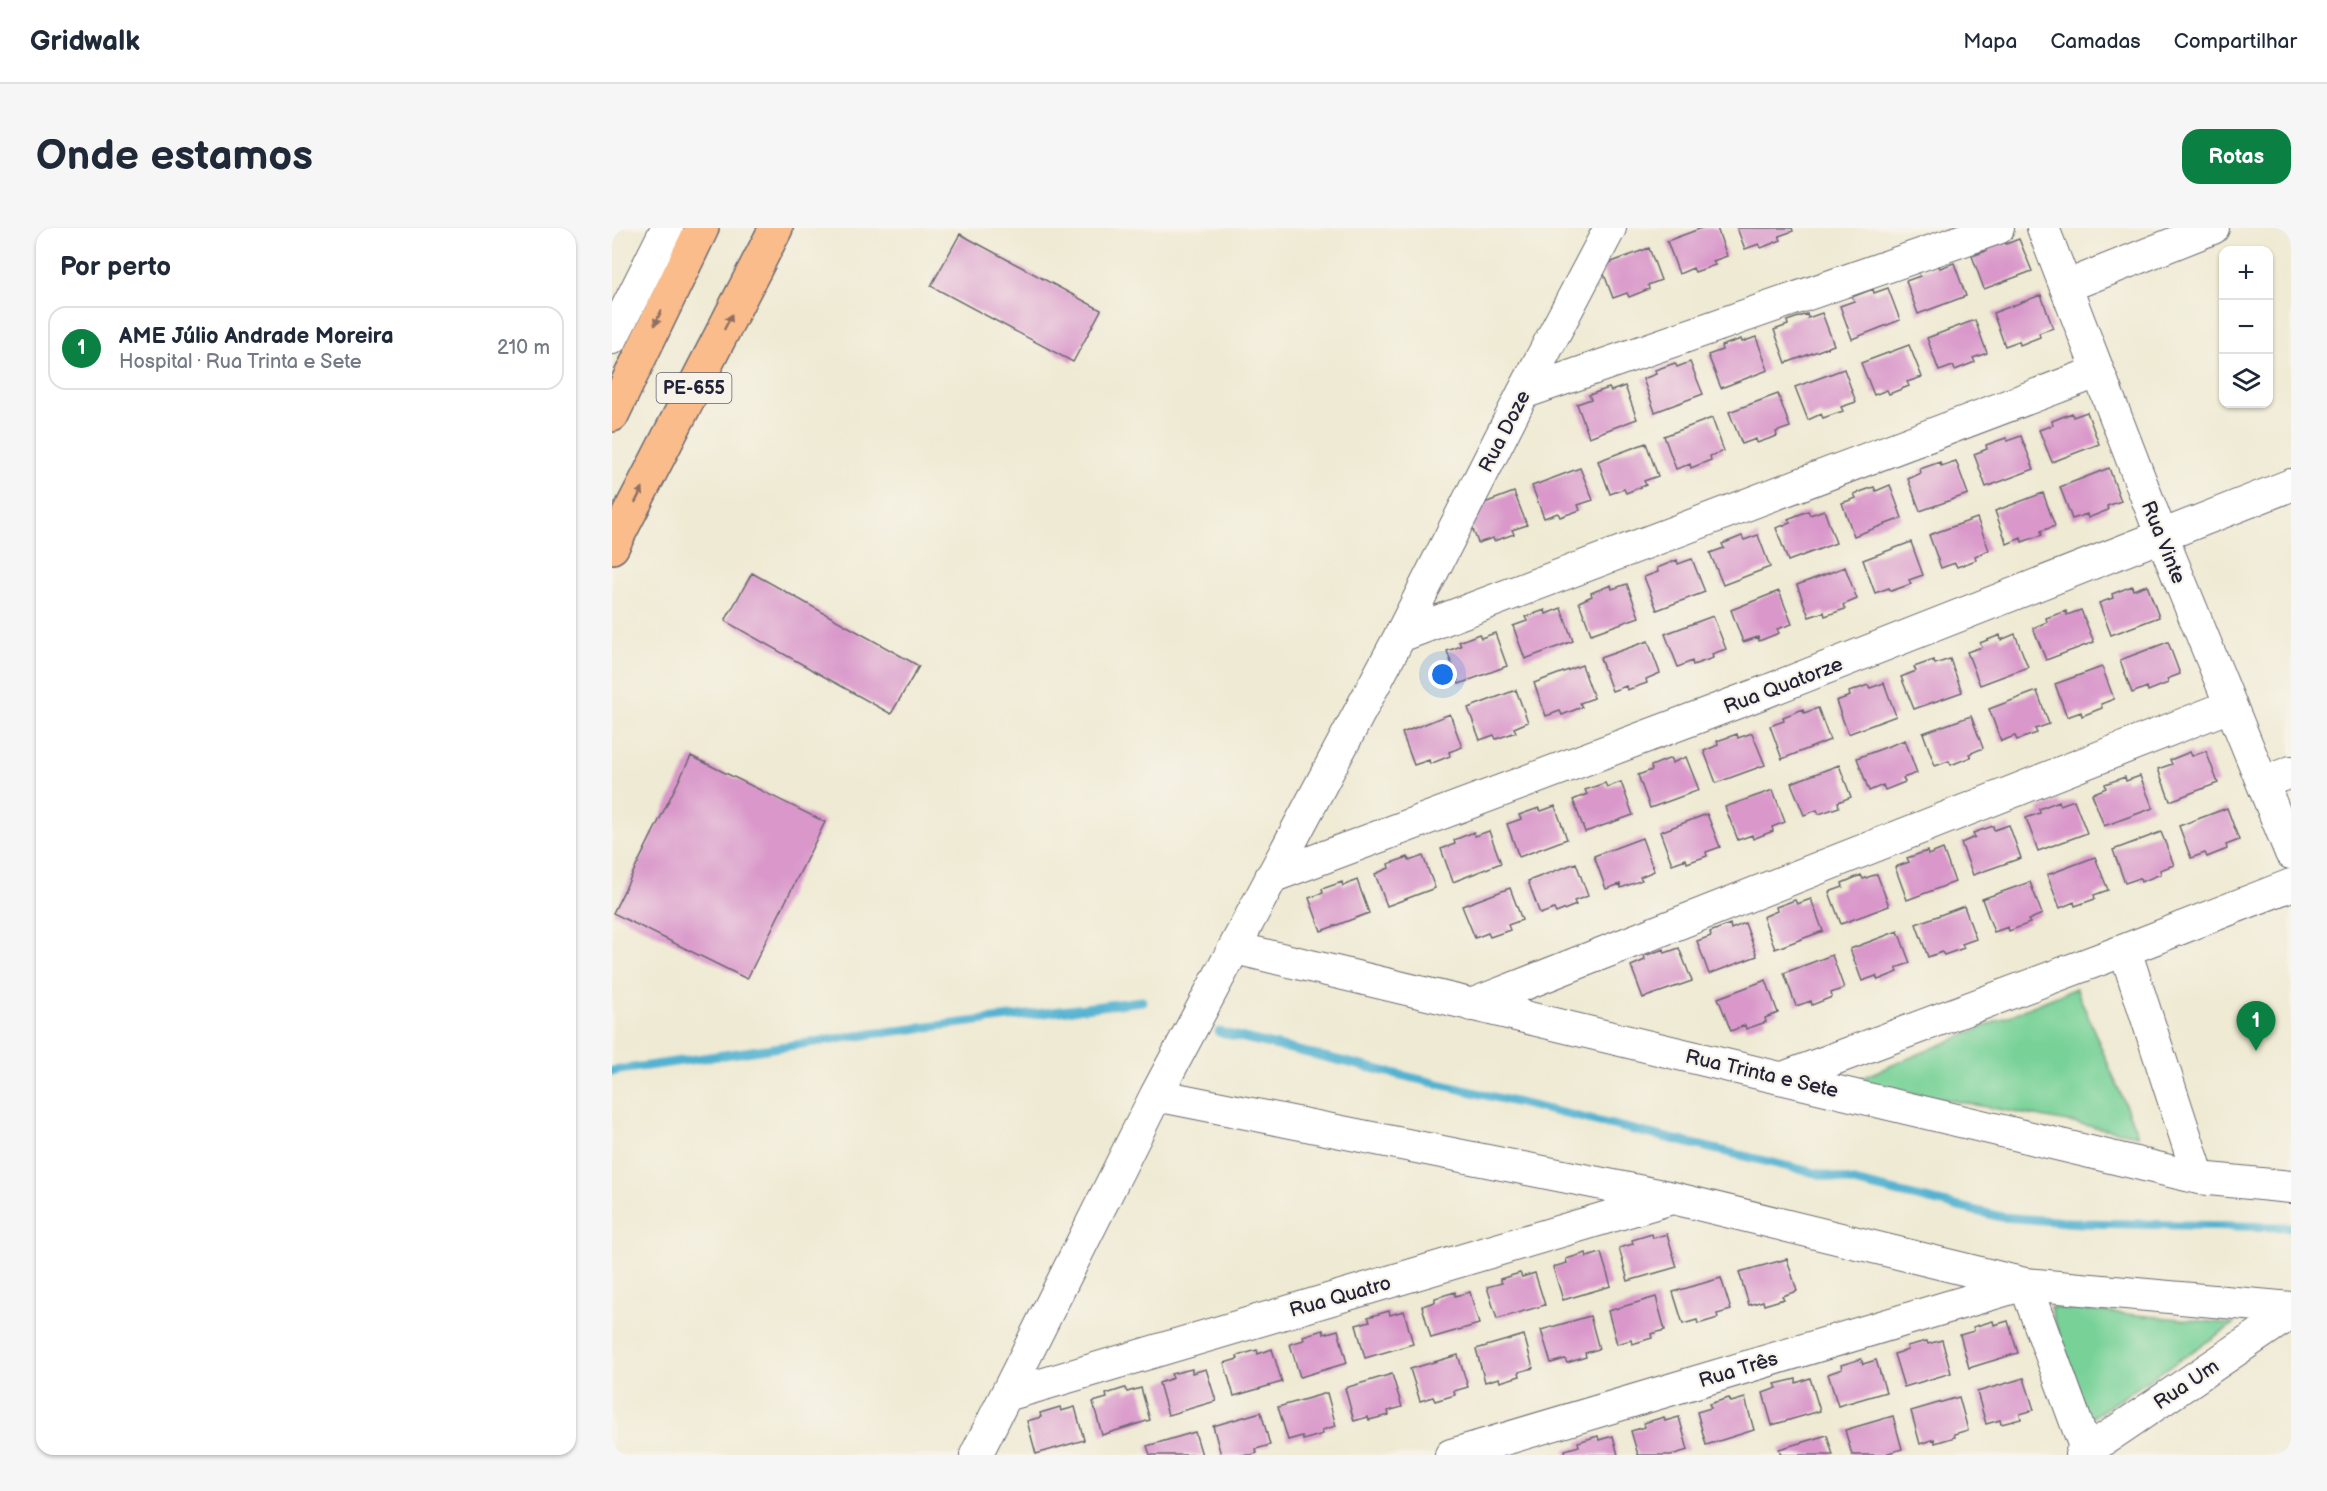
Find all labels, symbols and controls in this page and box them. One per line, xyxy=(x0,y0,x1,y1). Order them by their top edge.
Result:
text: Gridwalk xyxy=(30,25,140,58)
text: Mapa xyxy=(1963,29,2017,54)
text: Camadas xyxy=(2050,29,2141,54)
text: Compartilhar xyxy=(2174,29,2297,54)
button: Rotas xyxy=(2182,129,2291,184)
text: Onde estamos xyxy=(36,131,313,182)
map controls xyxy=(2219,246,2273,408)
button: + xyxy=(2219,246,2273,300)
text: Por perto xyxy=(60,252,171,283)
button: − xyxy=(2219,300,2273,354)
one-way arrow xyxy=(654,310,663,327)
one-way arrow xyxy=(723,313,733,330)
text: AME Júlio Andrade Moreira xyxy=(119,323,394,350)
text: 1 xyxy=(77,336,86,360)
text: 210 m xyxy=(497,336,550,360)
text: Hospital · Rua Trinta e Sete xyxy=(119,350,362,374)
button: layers xyxy=(2219,354,2273,408)
road number: PE-655 xyxy=(656,373,731,403)
street label: Rua Doze xyxy=(1474,386,1536,476)
one-way arrow xyxy=(634,487,644,504)
street label: Rua Vinte xyxy=(2136,497,2191,587)
street label: Rua Quatorze xyxy=(1720,652,1846,720)
your location xyxy=(1428,660,1457,689)
pin: 1 xyxy=(2236,1002,2276,1051)
street label: Rua Trinta e Sete xyxy=(1683,1045,1841,1103)
street label: Rua Quatro xyxy=(1287,1271,1394,1323)
street label: Rua Três xyxy=(1696,1347,1781,1393)
street label: Rua Um xyxy=(2149,1354,2224,1415)

